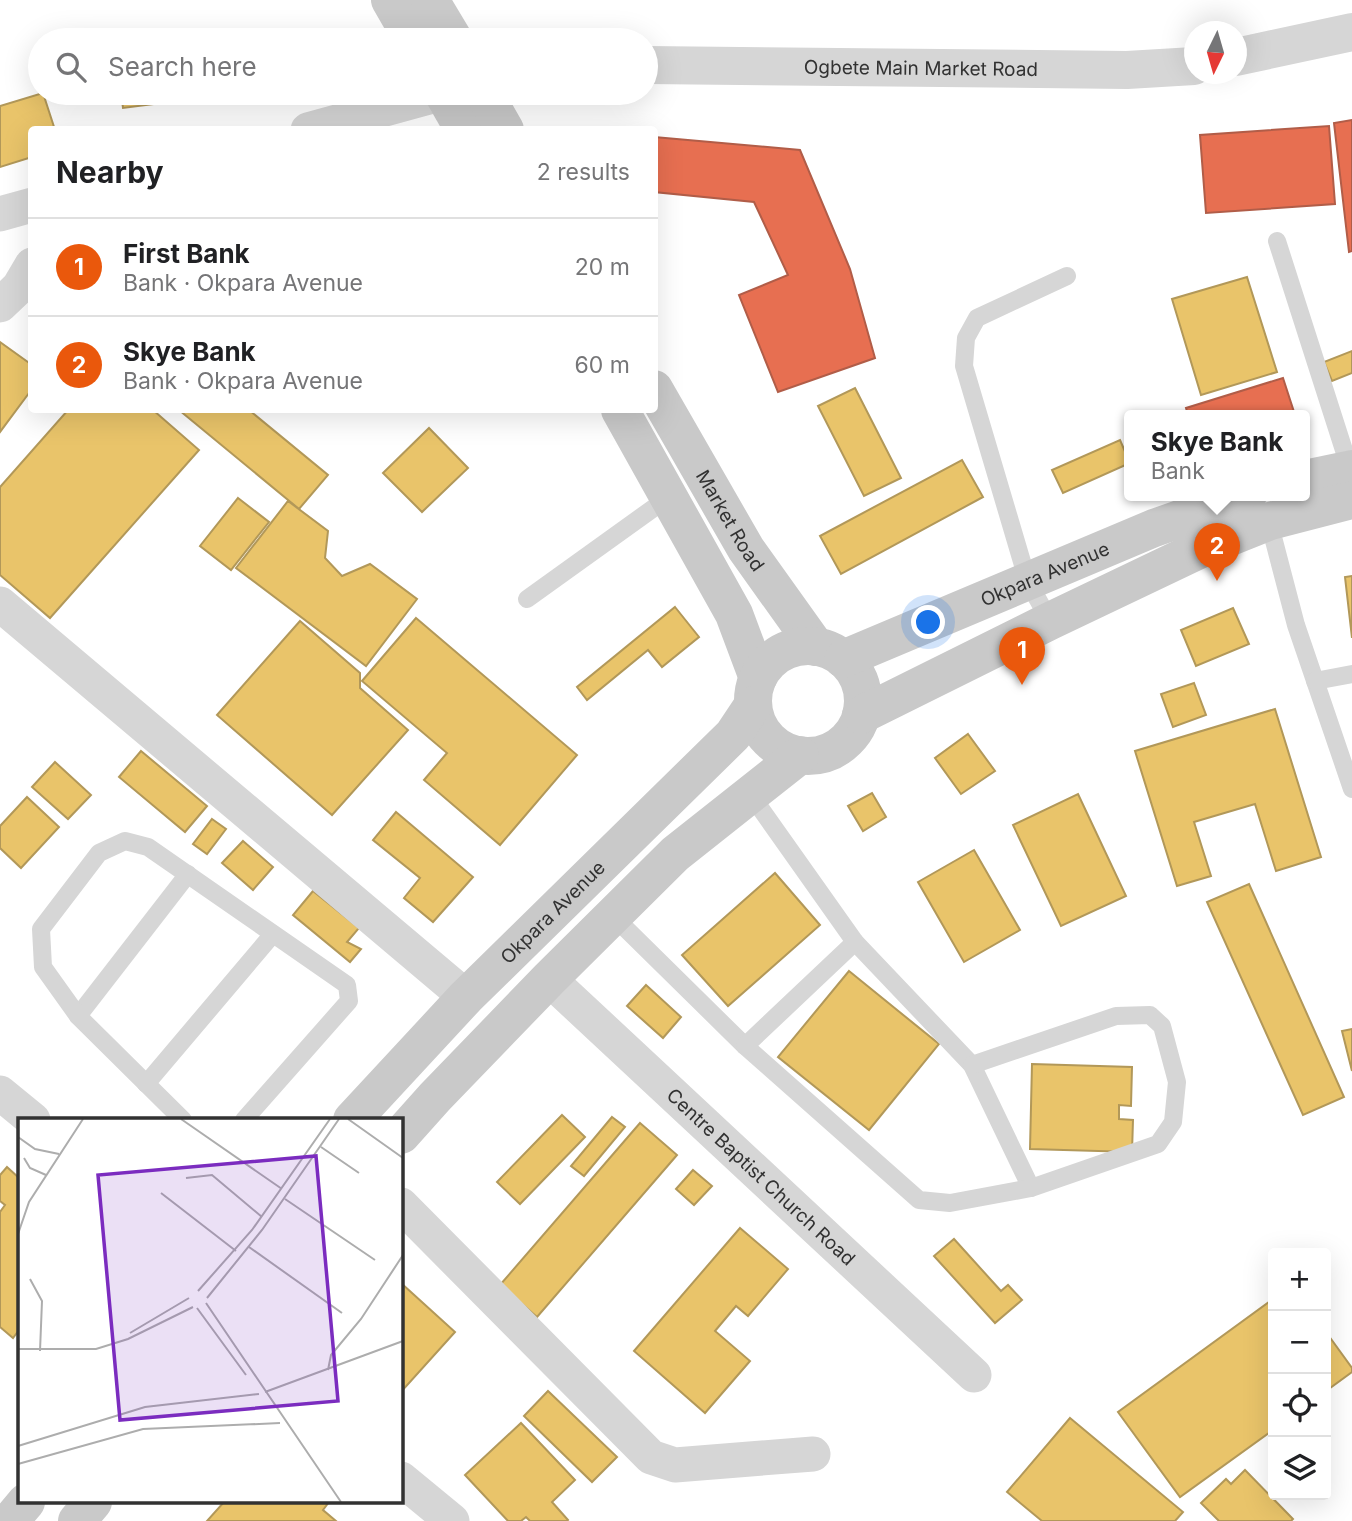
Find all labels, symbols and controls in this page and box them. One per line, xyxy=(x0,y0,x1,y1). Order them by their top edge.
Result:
north arrow xyxy=(1184,21,1247,84)
search box xyxy=(28,28,658,105)
icon: search xyxy=(52,48,90,86)
text: Search here xyxy=(108,51,257,82)
street label: Ogbete Main Market Road xyxy=(804,55,1038,81)
text: Nearby xyxy=(56,154,164,190)
text: 2 results xyxy=(537,158,630,186)
text: First Bank xyxy=(123,238,250,269)
text: 1 xyxy=(74,253,84,281)
text: 20 m xyxy=(575,253,630,281)
text: Bank · Okpara Avenue xyxy=(123,269,363,297)
text: Skye Bank xyxy=(123,336,256,367)
text: 2 xyxy=(72,351,86,379)
text: 60 m xyxy=(575,351,630,379)
text: Bank · Okpara Avenue xyxy=(123,367,363,395)
popup xyxy=(1124,410,1310,501)
text: Skye Bank xyxy=(1151,426,1283,457)
text: Bank xyxy=(1151,457,1205,485)
street label: Market Road xyxy=(691,466,770,575)
pin: 2 xyxy=(1194,523,1240,581)
street label: Okpara Avenue xyxy=(977,537,1113,611)
your location xyxy=(911,605,945,639)
pin: 1 xyxy=(999,627,1045,685)
street label: Okpara Avenue xyxy=(495,856,610,968)
street label: Centre Baptist Church Road xyxy=(662,1083,860,1270)
inset map xyxy=(18,1118,402,1504)
map controls xyxy=(1268,1248,1331,1500)
button: + xyxy=(1268,1248,1331,1311)
button: − xyxy=(1268,1311,1331,1374)
button: locate xyxy=(1268,1374,1331,1437)
button: layers xyxy=(1268,1437,1331,1500)

